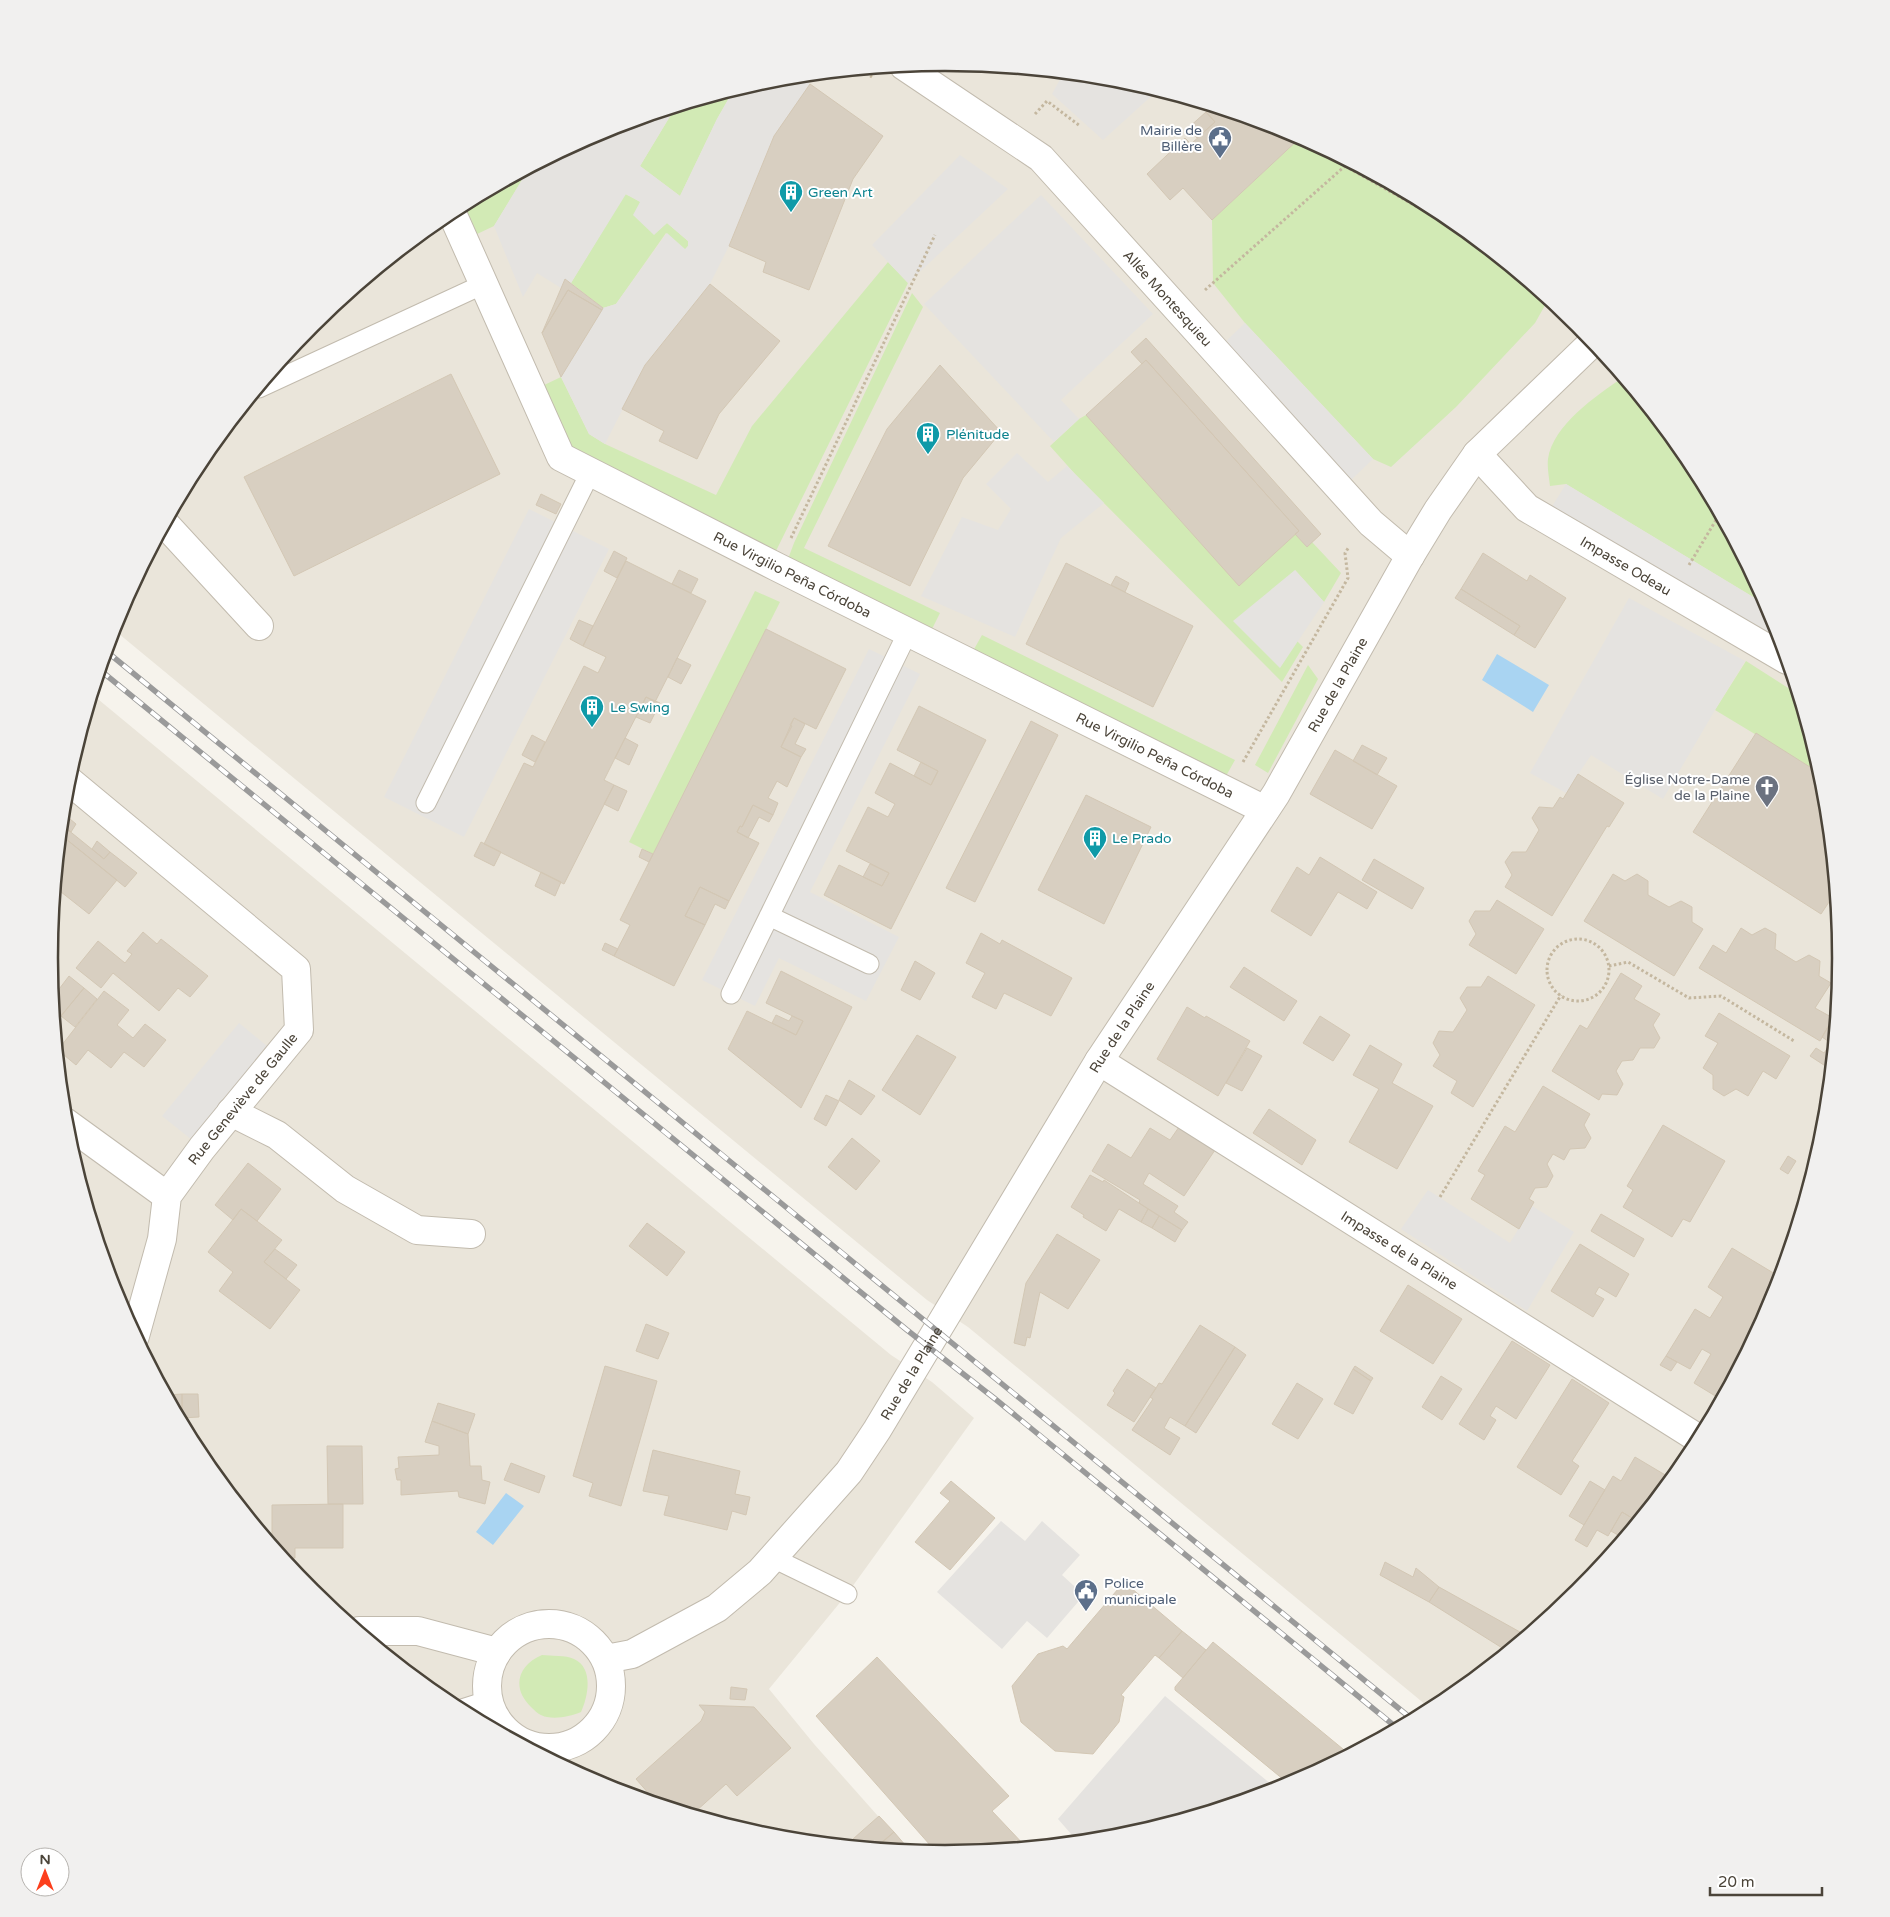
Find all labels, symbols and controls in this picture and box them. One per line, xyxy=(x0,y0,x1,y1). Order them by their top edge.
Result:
place label: Mairie de Billère xyxy=(1140,122,1202,155)
public building icon: Mairie de Billère xyxy=(1207,125,1233,159)
building icon: Green Art xyxy=(778,179,804,213)
place label: Green Art xyxy=(808,184,873,201)
street label: Allée Montesquieu xyxy=(1120,246,1216,350)
building icon: Plénitude xyxy=(915,421,941,455)
place label: Plénitude xyxy=(946,426,1009,443)
street label: Rue Virgilio Peña Córdoba xyxy=(711,528,874,621)
street label: Impasse Odeau xyxy=(1577,532,1674,599)
street label: Rue de la Plaine xyxy=(1304,634,1371,735)
building icon: Le Swing xyxy=(579,694,605,728)
place label: Le Swing xyxy=(610,699,670,716)
street label: Rue Virgilio Peña Córdoba xyxy=(1073,709,1237,802)
place label: Église Notre-Dame de la Plaine xyxy=(1625,771,1750,804)
church icon: Église Notre-Dame de la Plaine xyxy=(1754,774,1780,808)
building icon: Le Prado xyxy=(1082,825,1108,859)
place label: Le Prado xyxy=(1112,830,1172,847)
street label: Rue de la Plaine xyxy=(1085,978,1158,1076)
street label: Rue Geneviève de Gaulle xyxy=(185,1030,302,1168)
street label: Impasse de la Plaine xyxy=(1338,1207,1461,1293)
street label: Rue de la Plaine xyxy=(877,1323,946,1423)
place label: Police municipale xyxy=(1104,1575,1176,1608)
public building icon: Police municipale xyxy=(1073,1578,1099,1612)
north arrow xyxy=(20,1847,70,1897)
text: N xyxy=(39,1851,51,1868)
scale bar xyxy=(1710,1864,1822,1896)
text: 20 m xyxy=(1718,1873,1755,1891)

